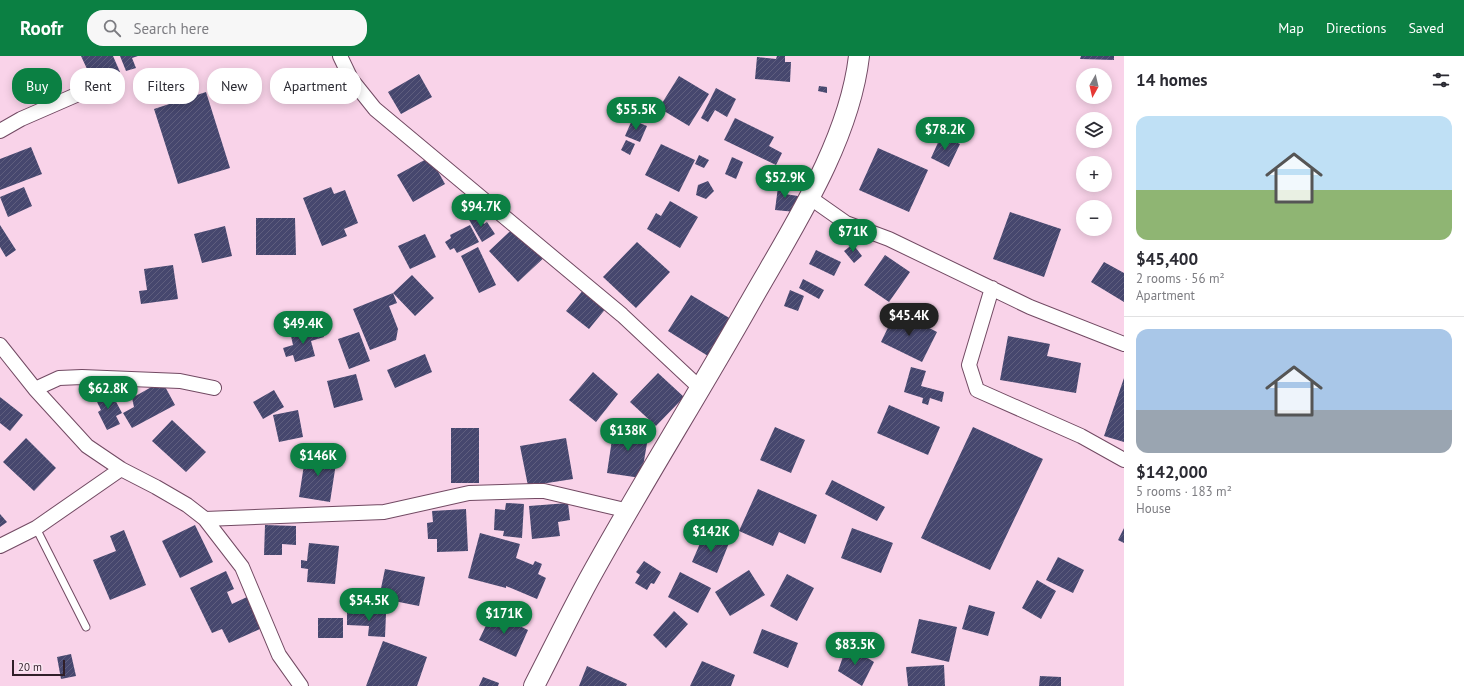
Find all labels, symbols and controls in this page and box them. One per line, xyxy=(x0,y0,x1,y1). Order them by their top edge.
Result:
search box xyxy=(87,10,367,46)
text: Roofr xyxy=(20,16,63,40)
icon: search xyxy=(101,17,123,39)
text: Search here xyxy=(133,19,209,38)
text: Map xyxy=(1278,19,1304,37)
text: Directions xyxy=(1326,19,1386,37)
text: Saved xyxy=(1408,19,1444,37)
chip: Buy xyxy=(12,68,62,104)
chip: Rent xyxy=(70,68,125,104)
chip: Filters xyxy=(133,68,199,104)
chip: New xyxy=(207,68,262,104)
chip: Apartment xyxy=(270,68,361,104)
north arrow xyxy=(1076,68,1112,104)
map controls xyxy=(1076,68,1112,236)
text: 14 homes xyxy=(1136,69,1207,91)
icon: filters xyxy=(1430,69,1452,91)
pin: $55.5K xyxy=(603,97,669,131)
text: $55.5K xyxy=(616,101,656,118)
button: layers xyxy=(1076,112,1112,148)
pin: $78.2K xyxy=(912,117,978,151)
text: $78.2K xyxy=(925,121,965,138)
icon: home xyxy=(1258,142,1330,214)
button: + xyxy=(1076,156,1112,192)
pin: $52.9K xyxy=(752,165,818,199)
text: $52.9K xyxy=(765,169,805,186)
pin: $94.7K xyxy=(448,194,514,228)
text: $94.7K xyxy=(461,198,501,215)
button: − xyxy=(1076,200,1112,236)
pin: $71K xyxy=(829,219,877,253)
text: $71K xyxy=(838,223,868,240)
text: $45,400 xyxy=(1136,248,1198,270)
text: 2 rooms · 56 m² xyxy=(1136,270,1225,287)
text: Apartment xyxy=(1136,287,1195,304)
pin: $45.4K xyxy=(876,303,942,337)
text: $45.4K xyxy=(889,307,929,324)
pin: $49.4K xyxy=(270,311,336,345)
text: $49.4K xyxy=(283,315,323,332)
icon: home xyxy=(1258,355,1330,427)
pin: $62.8K xyxy=(75,376,141,410)
text: $62.8K xyxy=(88,380,128,397)
pin: $138K xyxy=(600,418,656,452)
text: $138K xyxy=(609,422,647,439)
pin: $146K xyxy=(290,443,346,477)
text: $146K xyxy=(299,447,337,464)
text: $142,000 xyxy=(1136,461,1208,483)
text: 5 rooms · 183 m² xyxy=(1136,483,1232,500)
text: House xyxy=(1136,500,1171,517)
pin: $142K xyxy=(683,519,739,553)
text: $142K xyxy=(692,523,730,540)
pin: $54.5K xyxy=(336,588,402,622)
text: $54.5K xyxy=(349,592,389,609)
pin: $171K xyxy=(476,601,532,635)
text: $171K xyxy=(485,605,523,622)
pin: $83.5K xyxy=(822,632,888,666)
text: $83.5K xyxy=(835,636,875,653)
scale bar xyxy=(12,658,65,677)
text: 20 m xyxy=(18,660,42,674)

